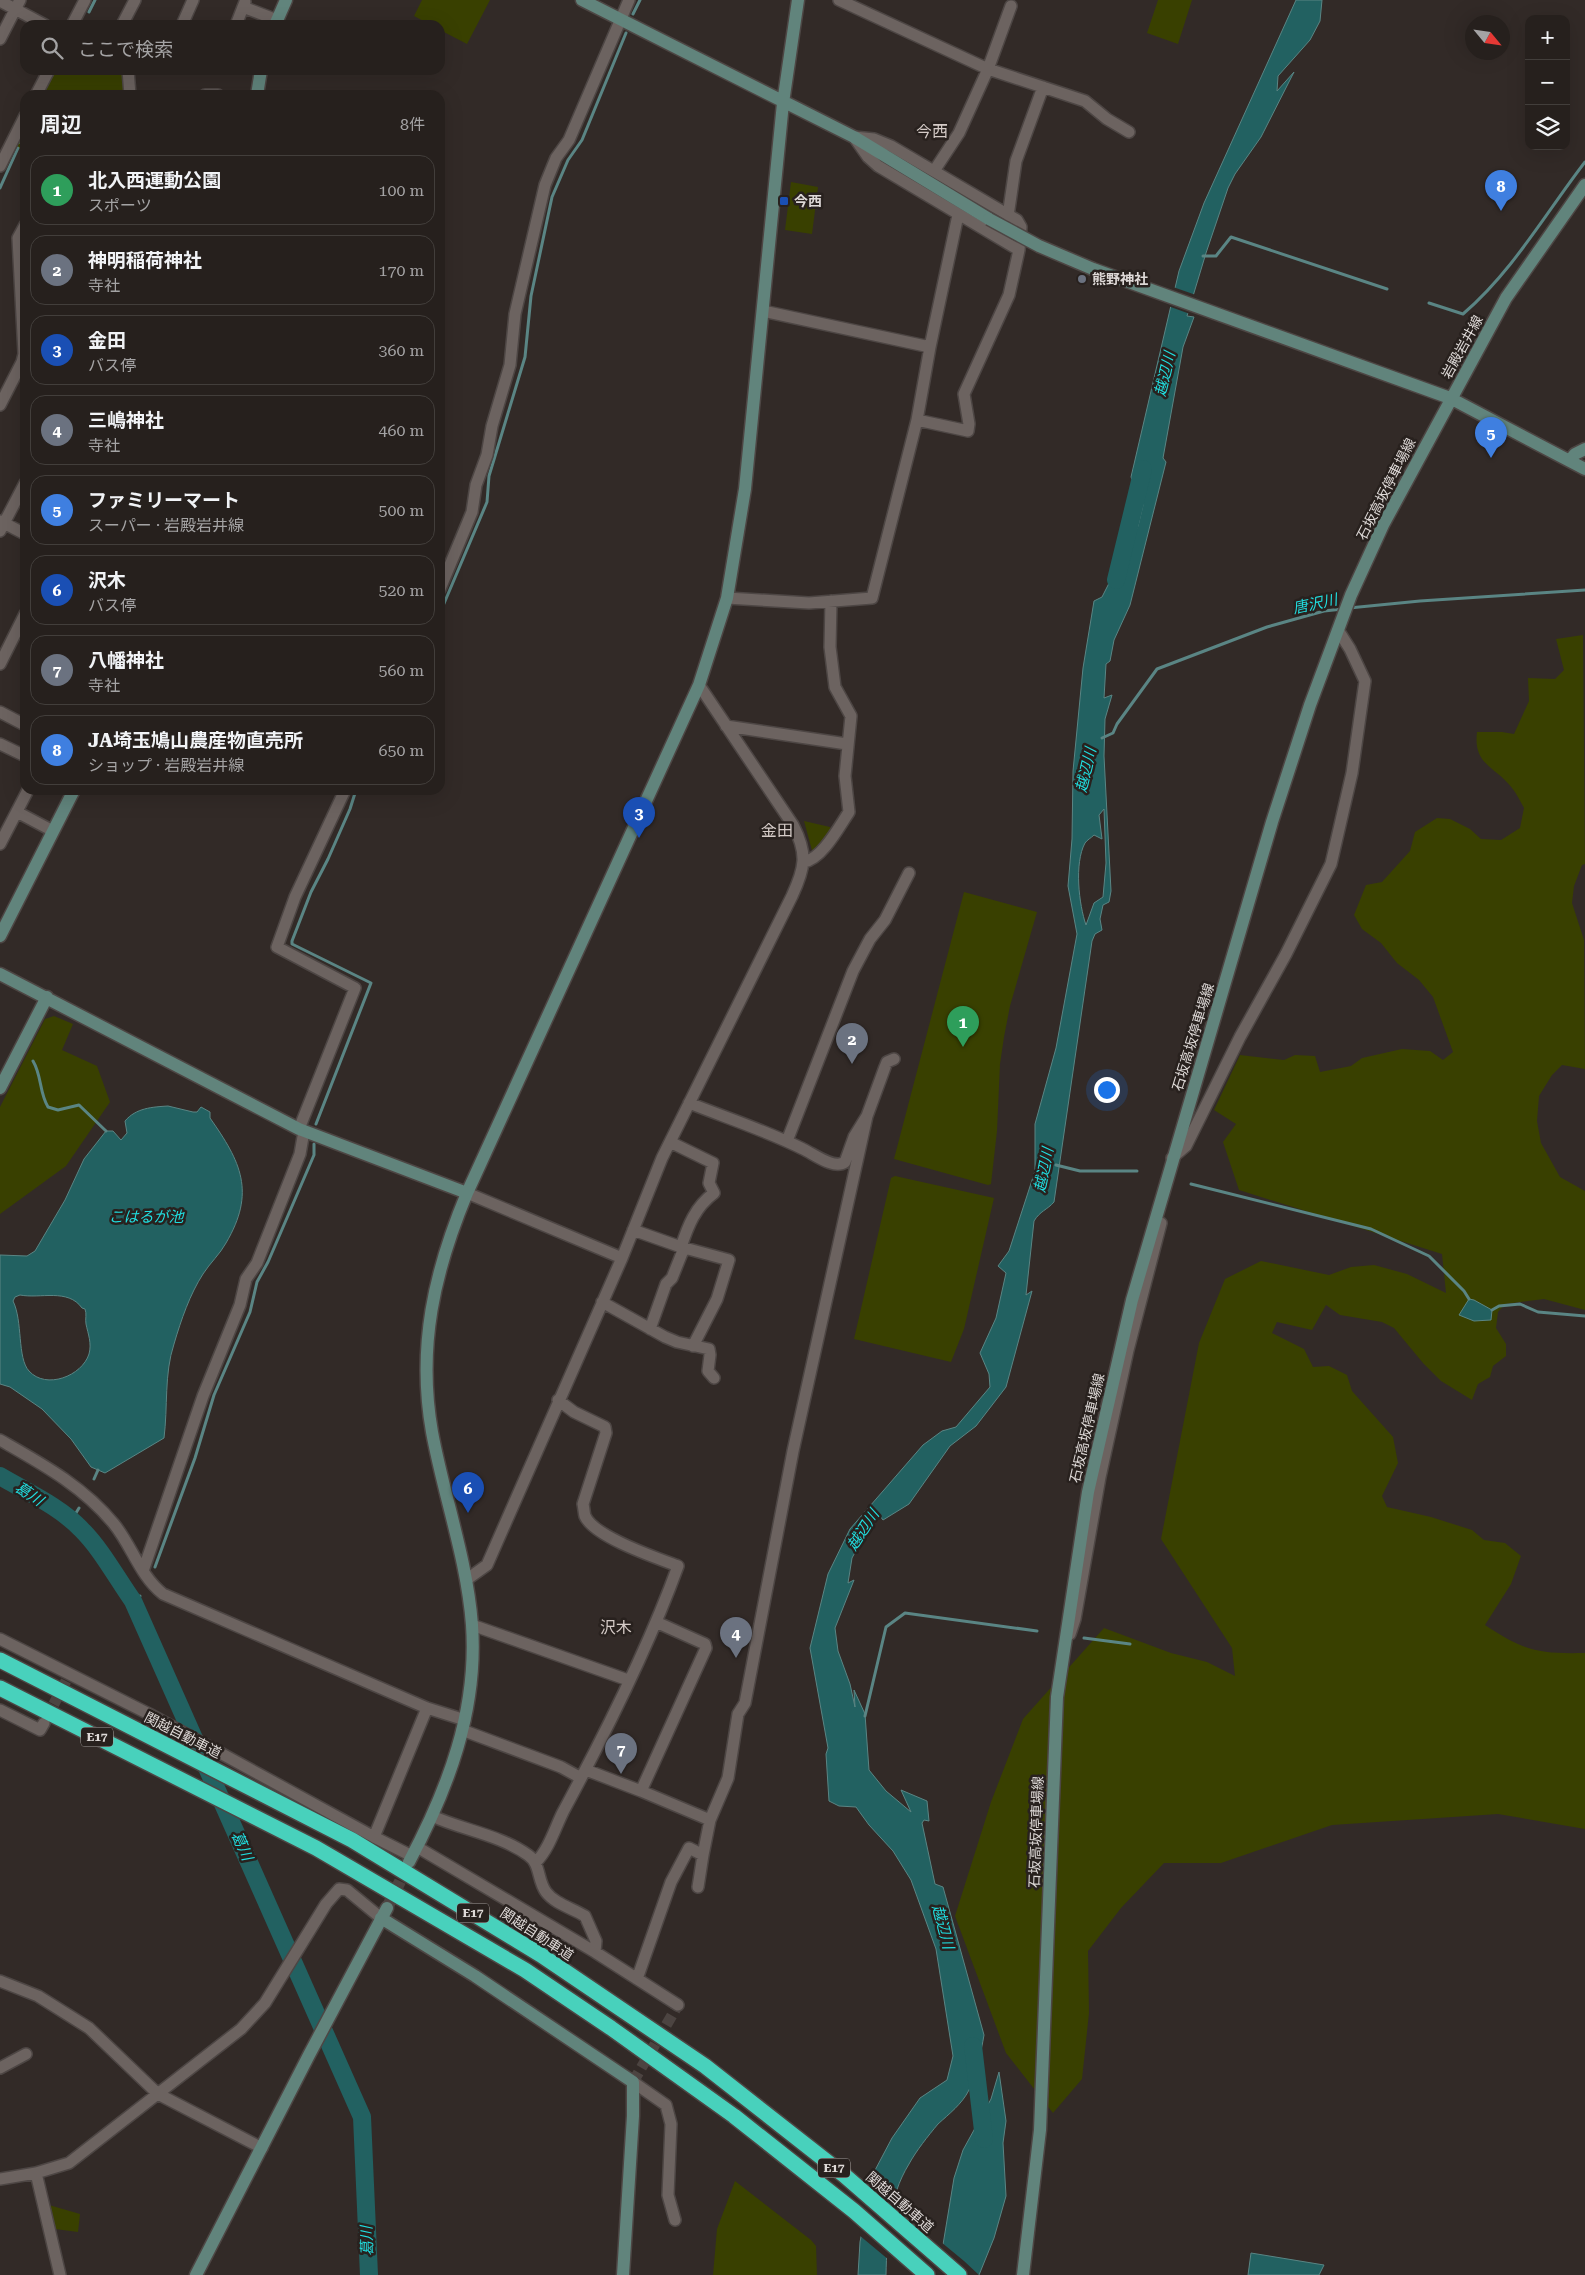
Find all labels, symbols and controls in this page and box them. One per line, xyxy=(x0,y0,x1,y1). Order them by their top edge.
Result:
north arrow xyxy=(1465,15,1510,60)
map controls xyxy=(1525,15,1570,150)
button: + xyxy=(1525,15,1570,60)
search box xyxy=(20,20,445,75)
icon: search xyxy=(38,34,66,62)
text: ここで検索 xyxy=(78,38,173,61)
button: − xyxy=(1525,60,1570,105)
button: layers xyxy=(1525,105,1570,150)
text: 周辺 xyxy=(40,113,82,137)
text: 8件 xyxy=(400,115,425,134)
district label: 今西 xyxy=(916,122,948,141)
text: 北入西運動公園 xyxy=(88,169,221,192)
pin: 8 xyxy=(1485,170,1517,211)
text: 1 xyxy=(53,181,61,200)
text: 100 m xyxy=(378,181,424,200)
place label: 今西 xyxy=(794,193,822,209)
marker: 今西 xyxy=(778,195,790,207)
text: スポーツ xyxy=(88,196,152,215)
text: 神明稲荷神社 xyxy=(88,249,202,272)
text: 2 xyxy=(53,261,61,280)
text: 170 m xyxy=(378,261,424,280)
place label: 熊野神社 xyxy=(1092,271,1148,287)
marker: 熊野神社 xyxy=(1076,273,1088,285)
text: 寺社 xyxy=(88,276,120,295)
street label: 岩殿岩井線 xyxy=(1438,313,1486,381)
text: 金田 xyxy=(88,329,126,352)
text: 3 xyxy=(53,341,61,360)
text: 360 m xyxy=(378,341,424,360)
water label: 越辺川 xyxy=(1151,348,1179,398)
text: バス停 xyxy=(88,356,136,375)
text: 三嶋神社 xyxy=(88,409,164,432)
pin: 5 xyxy=(1475,417,1507,458)
text: 4 xyxy=(53,421,61,440)
text: 460 m xyxy=(378,421,424,440)
street label: 石坂高坂停車場線 xyxy=(1353,435,1419,543)
text: 寺社 xyxy=(88,436,120,455)
text: ファミリーマート xyxy=(88,489,240,512)
text: 5 xyxy=(53,501,61,520)
text: 500 m xyxy=(378,501,424,520)
text: スーパー · 岩殿岩井線 xyxy=(88,516,244,535)
text: 沢木 xyxy=(88,569,126,592)
text: 6 xyxy=(53,581,61,600)
text: 520 m xyxy=(378,581,424,600)
water label: 唐沢川 xyxy=(1291,590,1341,617)
text: バス停 xyxy=(88,596,136,615)
text: 八幡神社 xyxy=(88,649,164,672)
text: 7 xyxy=(53,661,61,680)
text: 560 m xyxy=(378,661,424,680)
text: 寺社 xyxy=(88,676,120,695)
text: JA埼玉鳩山農産物直売所 xyxy=(88,729,303,752)
text: 8 xyxy=(53,741,61,760)
text: 650 m xyxy=(378,741,424,760)
water label: 越辺川 xyxy=(1072,744,1100,794)
text: ショップ · 岩殿岩井線 xyxy=(88,756,244,775)
pin: 3 xyxy=(623,797,655,838)
district label: 金田 xyxy=(761,821,793,840)
street label: 石坂高坂停車場線 xyxy=(1169,981,1217,1093)
pin: 1 xyxy=(947,1006,979,1047)
pin: 2 xyxy=(836,1023,868,1064)
your location xyxy=(1094,1077,1120,1103)
water label: 越辺川 xyxy=(1031,1144,1058,1194)
water label: こはるが池 xyxy=(108,1208,185,1226)
street label: 石坂高坂停車場線 xyxy=(1067,1372,1107,1484)
pin: 6 xyxy=(452,1472,484,1513)
water label: 葛川 xyxy=(12,1478,48,1511)
water label: 越辺川 xyxy=(843,1505,884,1554)
pin: 4 xyxy=(720,1617,752,1658)
district label: 沢木 xyxy=(600,1618,632,1637)
street label: 関越自動車道 xyxy=(142,1709,224,1761)
road number: E17 xyxy=(81,1728,113,1746)
pin: 7 xyxy=(605,1733,637,1774)
street label: 石坂高坂停車場線 xyxy=(1026,1776,1046,1888)
water label: 葛川 xyxy=(228,1829,257,1865)
water label: 越辺川 xyxy=(928,1903,958,1953)
road number: E17 xyxy=(457,1904,489,1922)
street label: 関越自動車道 xyxy=(497,1904,577,1964)
road number: E17 xyxy=(818,2158,850,2178)
street label: 関越自動車道 xyxy=(863,2168,937,2236)
water label: 葛川 xyxy=(357,2224,377,2256)

